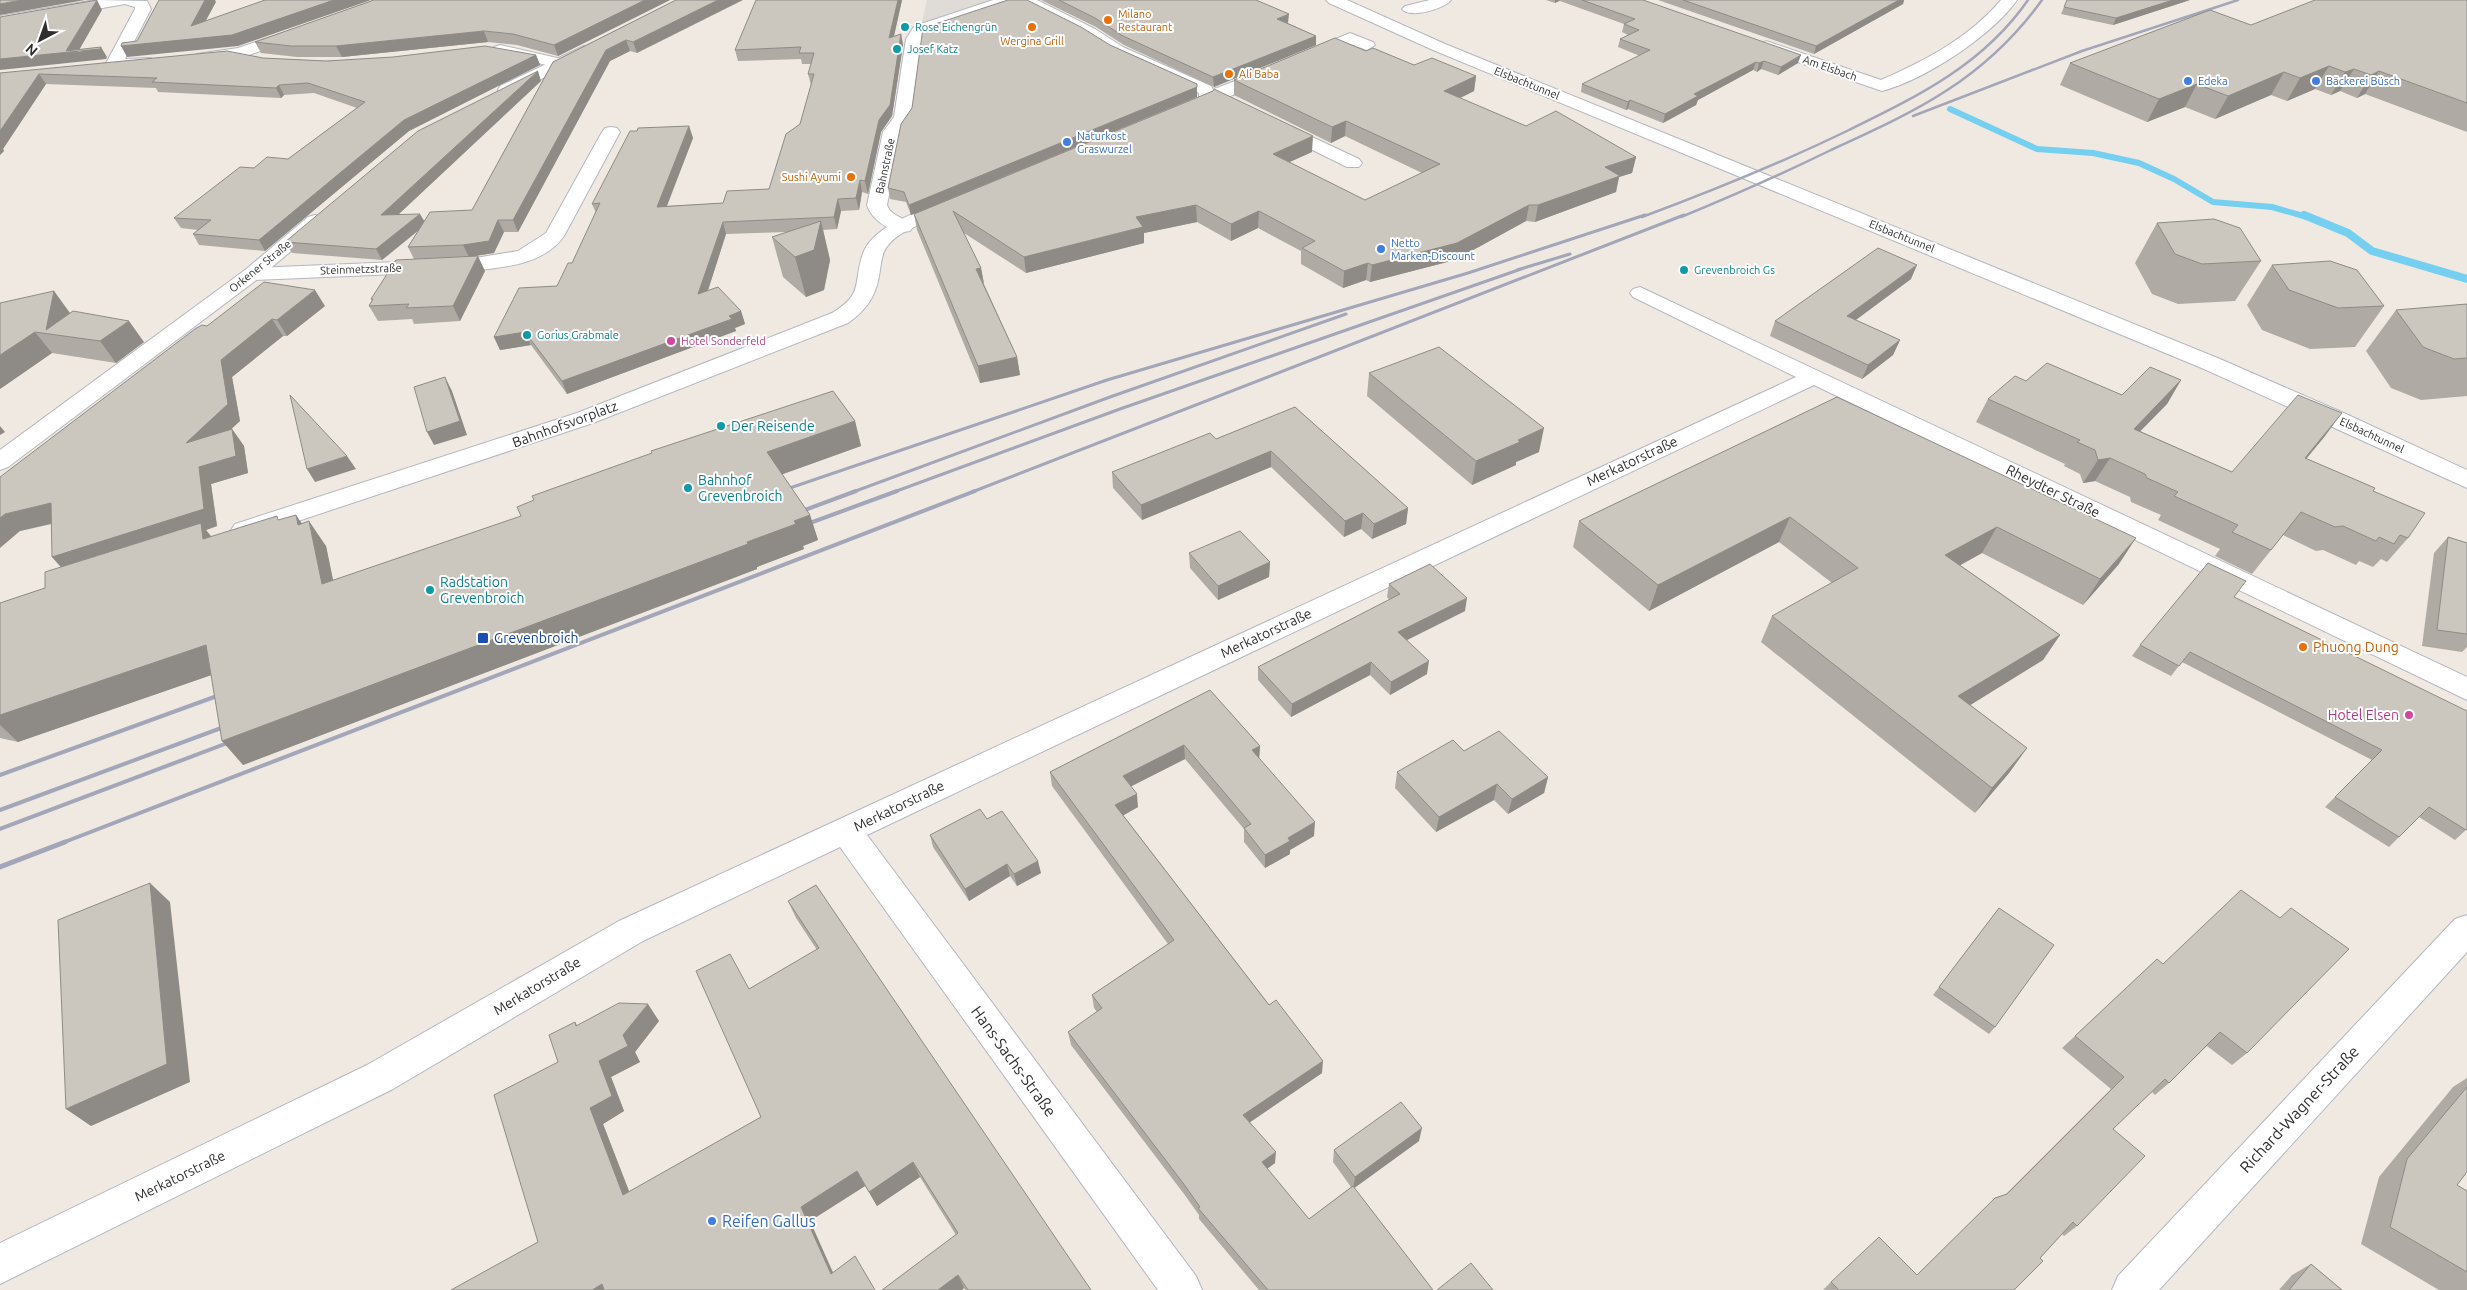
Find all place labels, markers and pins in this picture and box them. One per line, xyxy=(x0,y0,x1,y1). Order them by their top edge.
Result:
place label: Milano Restaurant xyxy=(1118,8,1173,33)
marker: Milano Restaurant xyxy=(1102,14,1114,26)
marker: Rose Eichengrün xyxy=(899,21,911,33)
place label: Rose Eichengrün xyxy=(915,21,997,33)
marker: Wergina Grill xyxy=(1026,21,1038,33)
place label: Wergina Grill xyxy=(1000,35,1064,47)
marker: Josef Katz xyxy=(891,43,903,55)
place label: Josef Katz xyxy=(907,43,958,55)
marker: Ali Baba xyxy=(1223,68,1235,80)
place label: Ali Baba xyxy=(1239,68,1279,80)
marker: Edeka xyxy=(2182,75,2194,87)
place label: Edeka xyxy=(2198,75,2228,87)
marker: Bäckerei Büsch xyxy=(2310,75,2322,87)
place label: Bäckerei Büsch xyxy=(2326,75,2400,87)
place label: Naturkost Graswurzel xyxy=(1077,130,1132,155)
marker: Naturkost Graswurzel xyxy=(1061,136,1073,148)
place label: Sushi Ayumi xyxy=(782,171,841,183)
marker: Sushi Ayumi xyxy=(845,171,857,183)
place label: Netto Marken-Discount xyxy=(1391,237,1476,262)
marker: Netto Marken-Discount xyxy=(1375,243,1387,255)
marker: Grevenbroich Gs xyxy=(1678,264,1690,276)
place label: Grevenbroich Gs xyxy=(1694,264,1775,276)
marker: Gorius Grabmale xyxy=(521,329,533,341)
place label: Gorius Grabmale xyxy=(537,329,619,341)
marker: Hotel Sonderfeld xyxy=(665,335,677,347)
place label: Hotel Sonderfeld xyxy=(681,335,766,347)
place label: Der Reisende xyxy=(731,418,815,434)
marker: Der Reisende xyxy=(715,420,727,432)
place label: Bahnhof Grevenbroich xyxy=(698,472,782,504)
marker: Bahnhof Grevenbroich xyxy=(682,482,694,494)
place label: Radstation Grevenbroich xyxy=(440,574,524,606)
marker: Radstation Grevenbroich xyxy=(424,584,436,596)
place label: Grevenbroich xyxy=(494,630,578,646)
marker: Grevenbroich xyxy=(476,631,490,645)
place label: Phuong Dung xyxy=(2313,639,2399,655)
marker: Phuong Dung xyxy=(2297,641,2309,653)
place label: Hotel Elsen xyxy=(2328,707,2399,723)
marker: Hotel Elsen xyxy=(2403,709,2415,721)
place label: Reifen Gallus xyxy=(722,1212,816,1230)
marker: Reifen Gallus xyxy=(706,1215,718,1227)

